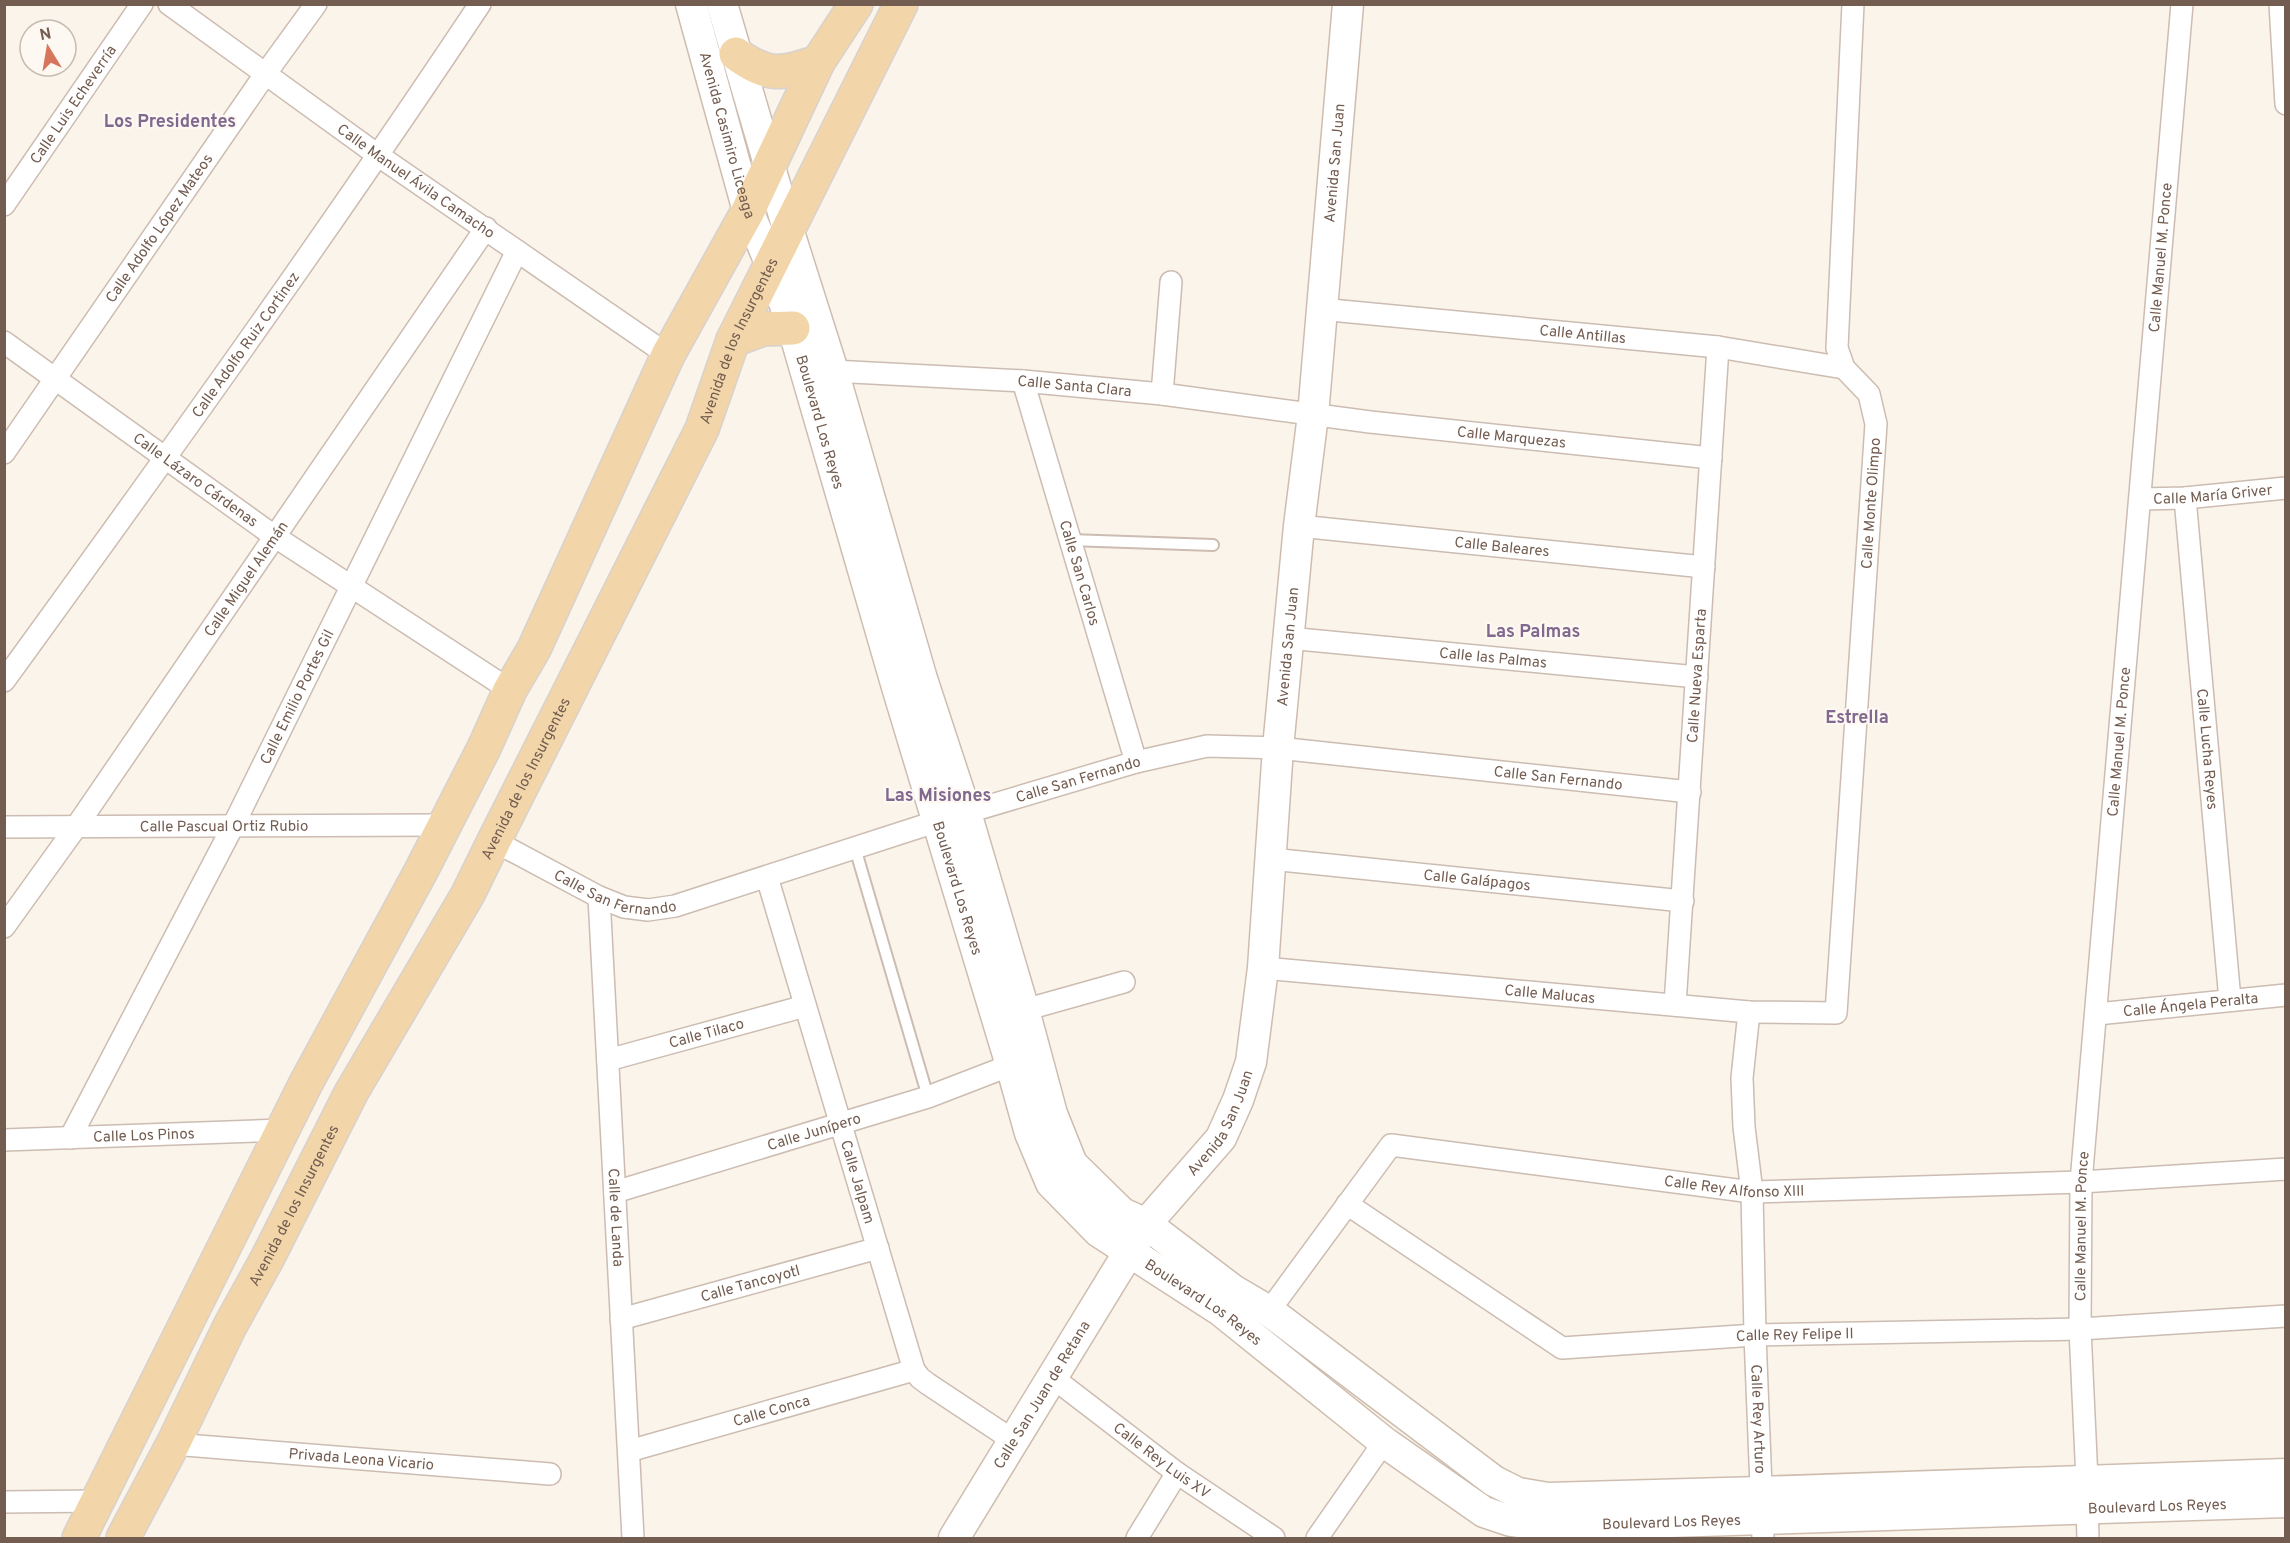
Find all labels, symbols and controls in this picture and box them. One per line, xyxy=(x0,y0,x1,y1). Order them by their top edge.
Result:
north arrow xyxy=(18,18,78,78)
text: N xyxy=(38,24,53,46)
street label: Calle Luis Echeverría xyxy=(27,42,122,168)
street label: Avenida Casimiro Liceaga xyxy=(694,50,758,222)
street label: Avenida San Juan xyxy=(1321,103,1351,224)
district label: Los Presidentes xyxy=(104,111,236,134)
street label: Calle Manuel Ávila Camacho xyxy=(333,121,498,244)
street label: Calle Adolfo López Mateos xyxy=(102,151,218,307)
street label: Calle Manuel M. Ponce xyxy=(2146,182,2178,333)
street label: Avenida de los Insurgentes xyxy=(696,255,783,427)
street label: Calle Adolfo Ruiz Cortinez xyxy=(189,269,305,422)
street label: Calle Antillas xyxy=(1538,322,1627,349)
street label: Boulevard Los Reyes xyxy=(790,353,847,492)
street label: Calle Santa Clara xyxy=(1017,373,1132,402)
street label: Calle Marquezas xyxy=(1456,423,1567,454)
street label: Calle Lázaro Cárdenas xyxy=(128,430,261,532)
street label: Calle Monte Olimpo xyxy=(1858,437,1886,570)
street label: Calle María Griver xyxy=(2153,481,2274,510)
street label: Calle Miguel Alemán xyxy=(201,518,293,641)
street label: Calle San Carlos xyxy=(1054,518,1103,628)
street label: Calle Baleares xyxy=(1453,534,1550,562)
street label: Avenida San Juan xyxy=(1274,586,1304,707)
street label: Calle Nueva Esparta xyxy=(1684,608,1712,744)
district label: Las Palmas xyxy=(1486,621,1580,644)
street label: Calle Emilio Portes Gil xyxy=(257,627,339,768)
street label: Calle las Palmas xyxy=(1438,644,1548,674)
street label: Calle Manuel M. Ponce xyxy=(2104,666,2136,818)
street label: Calle Lucha Reyes xyxy=(2191,688,2221,811)
street label: Avenida de los Insurgentes xyxy=(478,695,576,863)
district label: Estrella xyxy=(1825,707,1889,730)
street label: Calle San Fernando xyxy=(1014,753,1143,808)
street label: Calle San Fernando xyxy=(1493,763,1623,796)
district label: Las Misiones xyxy=(885,785,991,808)
street label: Calle Pascual Ortiz Rubio xyxy=(140,818,308,837)
street label: Boulevard Los Reyes xyxy=(927,819,985,958)
street label: Calle San Fernando xyxy=(550,867,678,921)
street label: Calle Galápagos xyxy=(1422,867,1531,896)
street label: Calle Malucas xyxy=(1503,982,1596,1009)
street label: Calle Ángela Peralta xyxy=(2122,990,2259,1022)
street label: Calle Tilaco xyxy=(667,1015,746,1054)
street label: Avenida San Juan xyxy=(1184,1068,1258,1181)
street label: Calle Junípero xyxy=(765,1110,864,1156)
street label: Avenida de los Insurgentes xyxy=(246,1122,344,1290)
street label: Calle Los Pinos xyxy=(93,1125,195,1148)
street label: Calle Jalpam xyxy=(835,1138,878,1226)
street label: Calle Manuel M. Ponce xyxy=(2072,1150,2095,1301)
street label: Calle de Landa xyxy=(602,1168,627,1267)
street label: Calle Rey Alfonso XIII xyxy=(1663,1173,1805,1203)
street label: Boulevard Los Reyes xyxy=(1140,1256,1265,1351)
street label: Calle Tancoyotl xyxy=(699,1262,802,1308)
street label: Calle San Juan de Retana xyxy=(990,1318,1096,1473)
street label: Calle Rey Felipe II xyxy=(1735,1325,1854,1347)
street label: Calle Rey Arturo xyxy=(1745,1364,1768,1474)
street label: Calle Conca xyxy=(731,1392,812,1432)
street label: Calle Rey Luis XV xyxy=(1109,1419,1214,1504)
street label: Privada Leona Vicario xyxy=(288,1445,435,1476)
street label: Boulevard Los Reyes xyxy=(2088,1496,2227,1519)
street label: Boulevard Los Reyes xyxy=(1602,1512,1741,1535)

